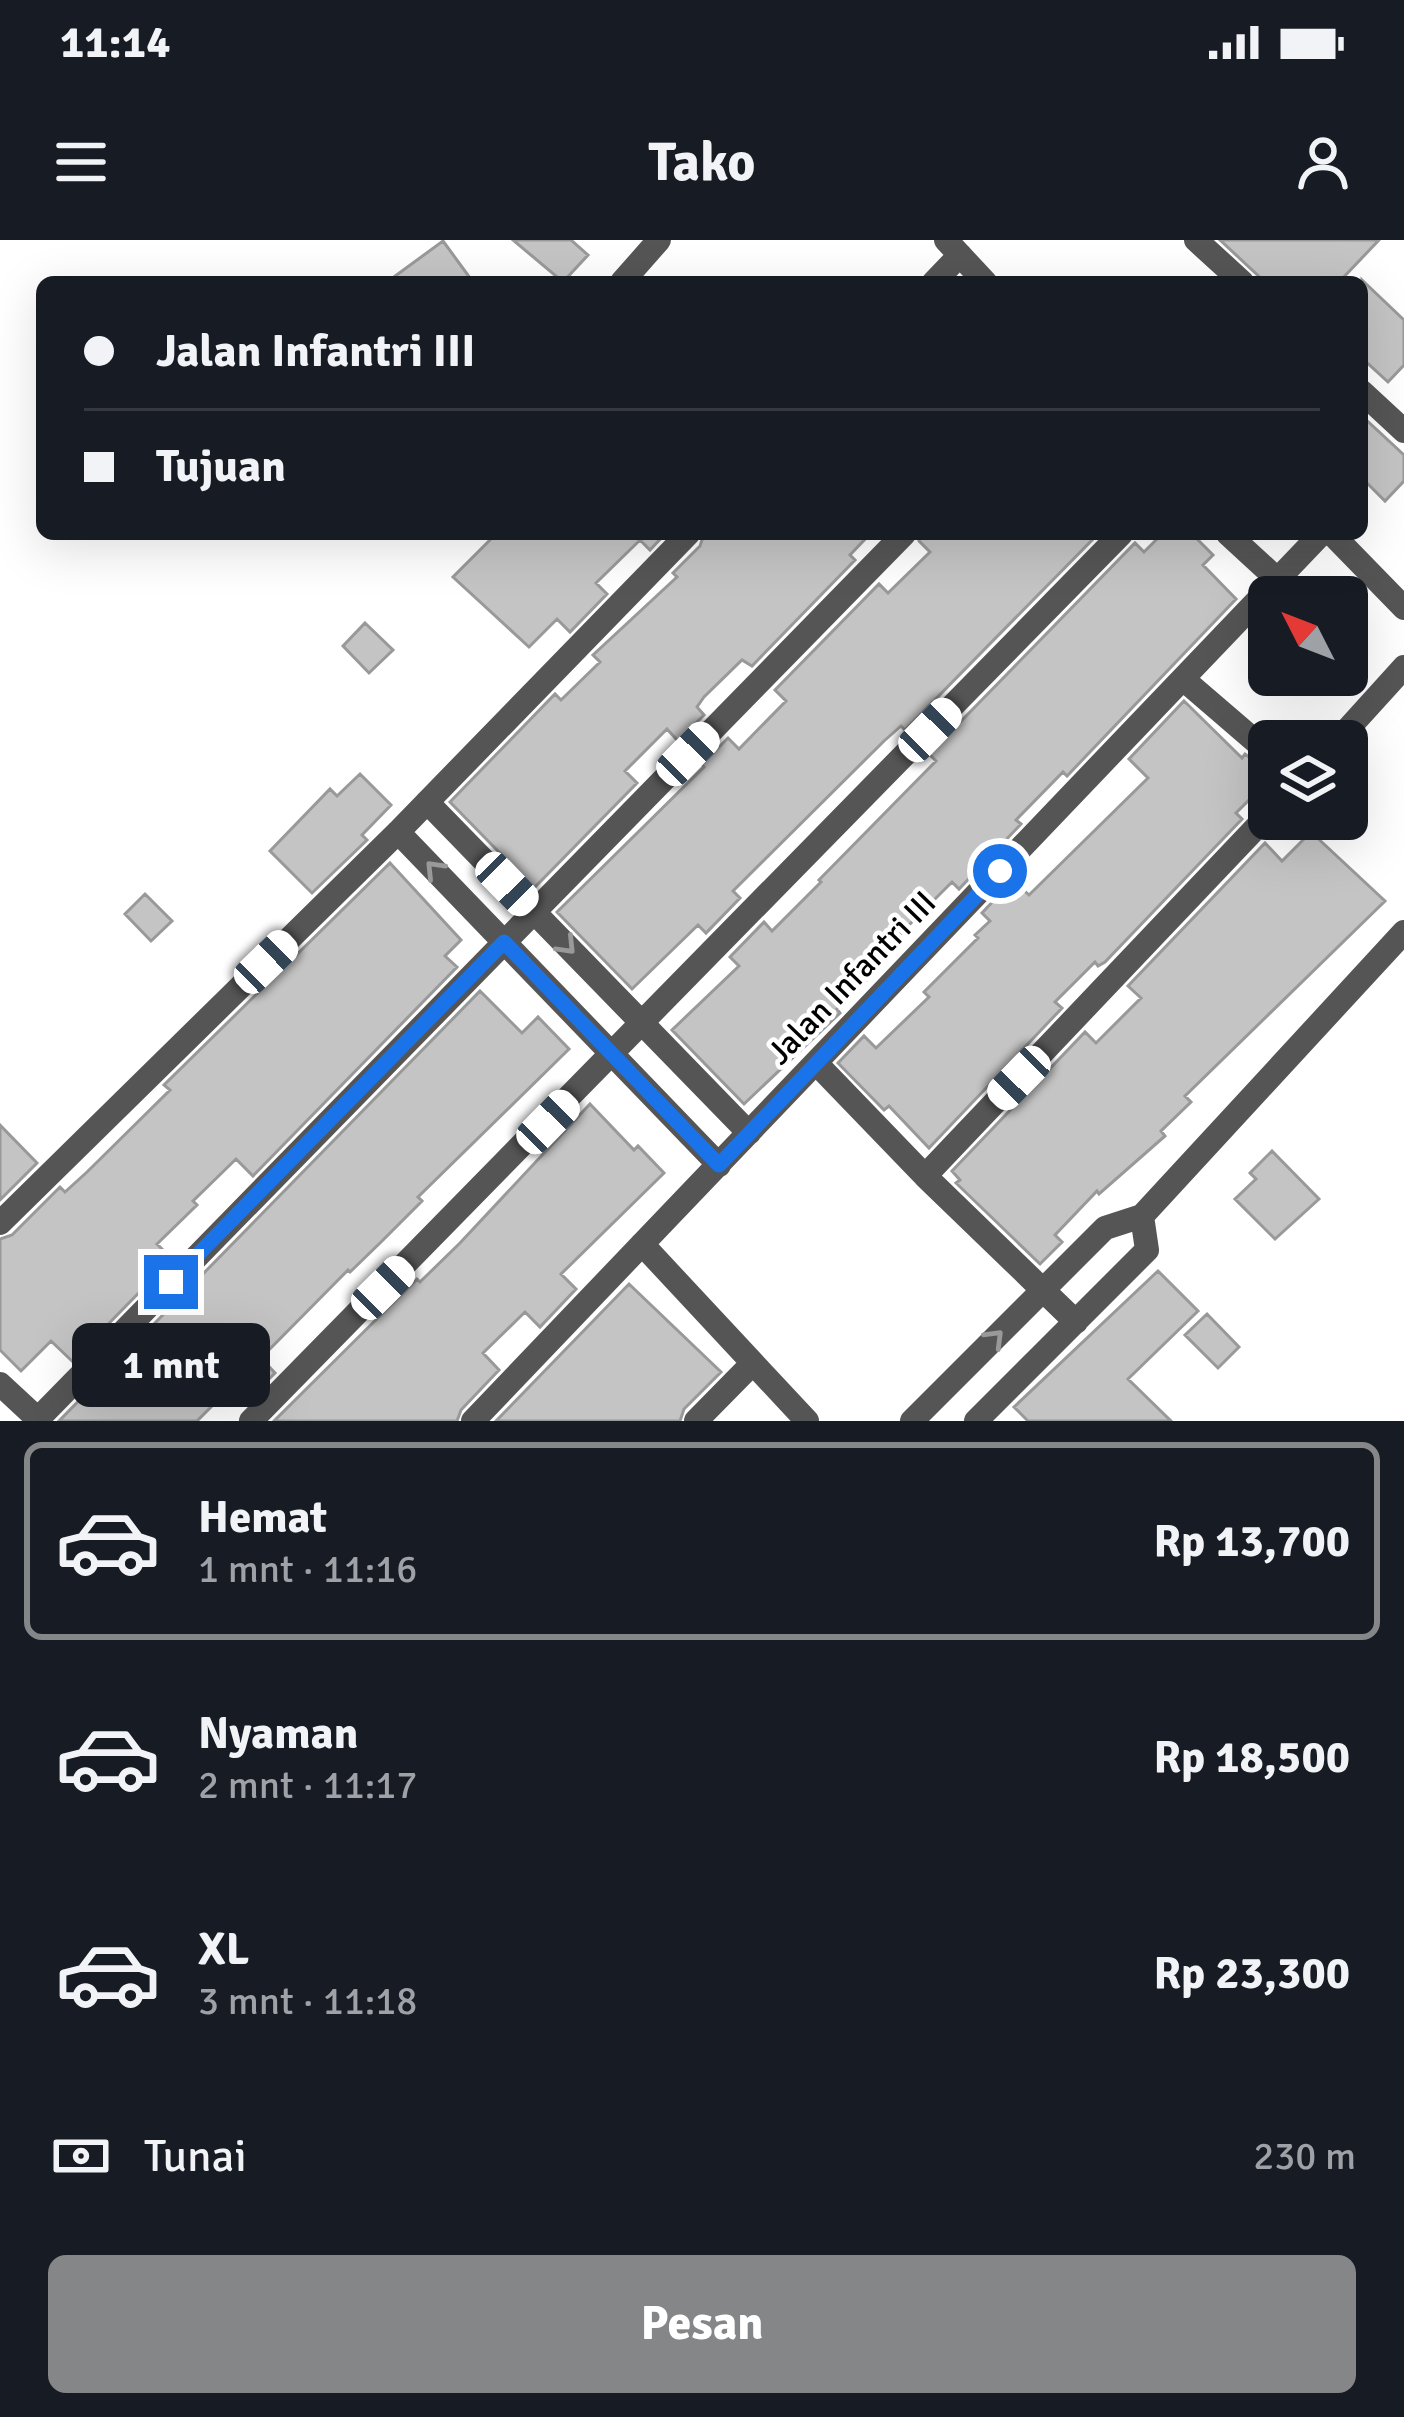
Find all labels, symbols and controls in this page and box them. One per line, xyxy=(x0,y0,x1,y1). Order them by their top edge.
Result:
text: 11:14 xyxy=(60,15,170,70)
icon: menu xyxy=(48,129,114,195)
text: Tako xyxy=(649,129,755,196)
icon: person xyxy=(1290,129,1356,195)
text: Jalan Infantri III xyxy=(156,324,475,379)
text: Tujuan xyxy=(156,439,286,494)
north arrow xyxy=(1248,576,1368,696)
map controls xyxy=(1248,576,1368,840)
car xyxy=(892,692,968,768)
car xyxy=(650,716,726,792)
button: layers xyxy=(1248,720,1368,840)
route start xyxy=(973,844,1027,898)
car xyxy=(469,846,545,922)
one-way arrow xyxy=(426,861,448,883)
street label: Jalan Infantri III xyxy=(759,883,945,1073)
car xyxy=(228,924,304,1000)
one-way arrow xyxy=(553,933,575,954)
car xyxy=(981,1040,1057,1116)
car xyxy=(510,1084,586,1160)
car xyxy=(345,1250,421,1326)
route end xyxy=(144,1255,198,1309)
callout: 1 mnt xyxy=(72,1324,270,1408)
one-way arrow xyxy=(981,1331,1003,1353)
text: 1 mnt xyxy=(122,1341,220,1389)
icon: car xyxy=(54,1487,162,1595)
text: Hemat xyxy=(198,1490,327,1545)
text: Rp 13,700 xyxy=(1153,1514,1350,1569)
text: 1 mnt · 11:16 xyxy=(198,1545,417,1593)
icon: car xyxy=(54,1703,162,1811)
text: Nyaman xyxy=(198,1706,358,1761)
text: Rp 18,500 xyxy=(1153,1730,1350,1785)
text: 2 mnt · 11:17 xyxy=(198,1761,417,1809)
icon: car xyxy=(54,1919,162,2027)
text: XL xyxy=(198,1922,249,1977)
text: Rp 23,300 xyxy=(1153,1946,1350,2001)
text: 3 mnt · 11:18 xyxy=(198,1977,417,2025)
icon: cash xyxy=(48,2123,114,2189)
text: Tunai xyxy=(144,2129,247,2184)
text: 230 m xyxy=(1253,2132,1356,2180)
button: Pesan xyxy=(48,2255,1356,2393)

